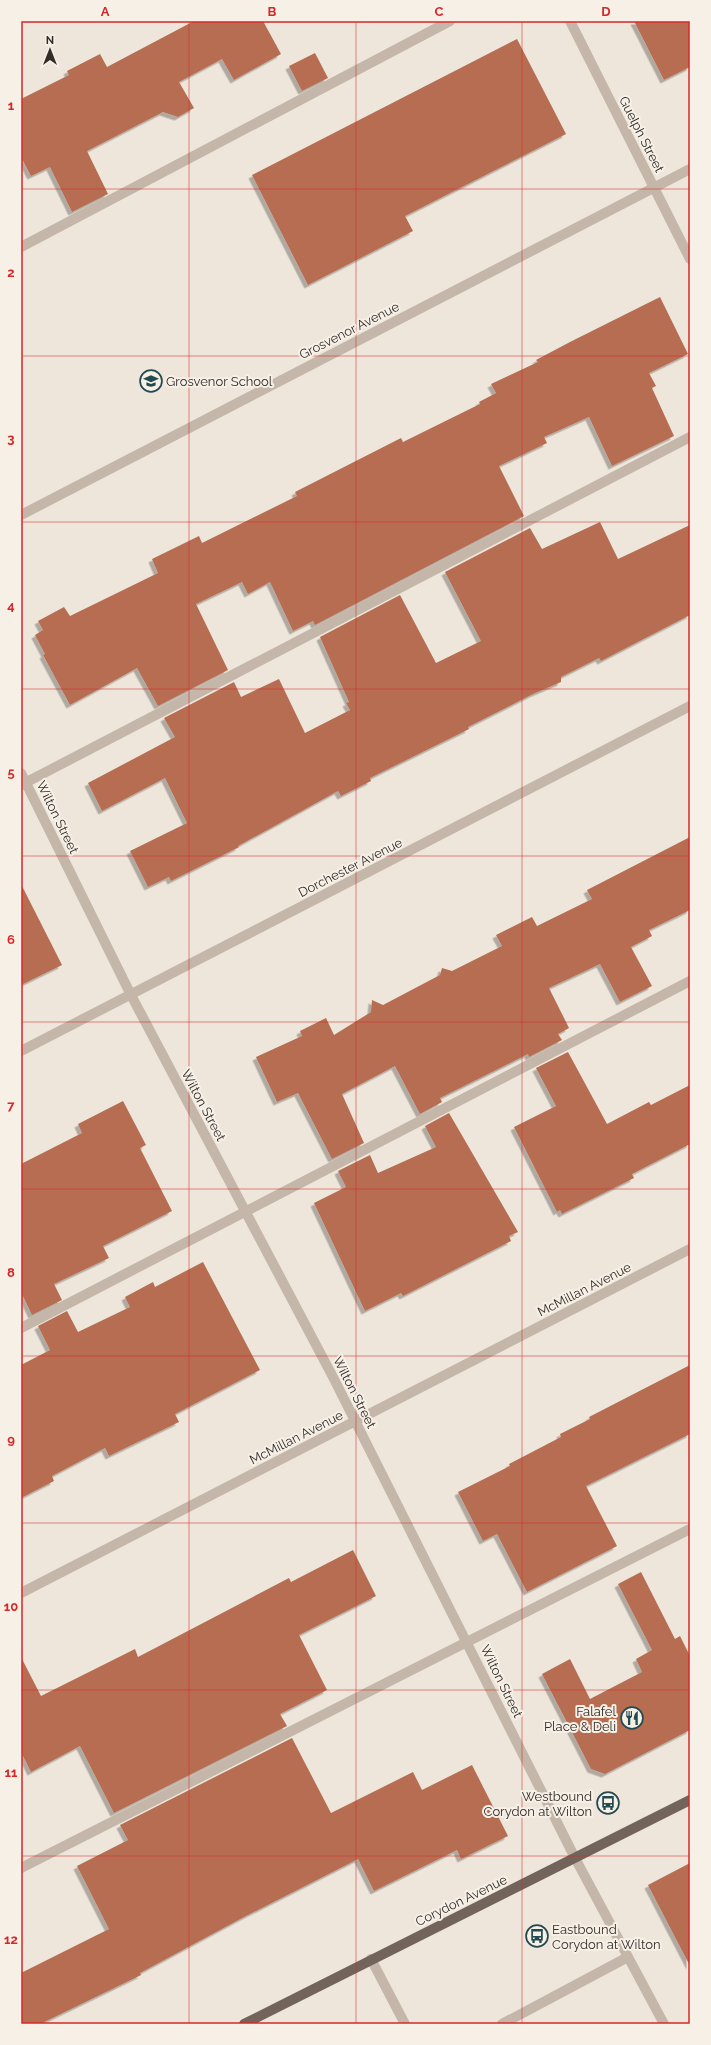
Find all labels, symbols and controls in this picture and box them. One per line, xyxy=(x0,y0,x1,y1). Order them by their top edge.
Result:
text: A xyxy=(101,4,110,19)
text: B xyxy=(268,4,277,19)
text: C xyxy=(435,4,444,19)
text: D xyxy=(601,4,611,19)
north arrow xyxy=(30,30,70,70)
text: N xyxy=(46,34,54,47)
street label: Guelph Street xyxy=(616,94,667,175)
text: 1 xyxy=(8,98,15,113)
text: 2 xyxy=(7,265,15,280)
street label: Grosvenor Avenue xyxy=(297,299,402,362)
school or university icon: Grosvenor School xyxy=(138,368,164,394)
place label: Grosvenor School xyxy=(166,374,273,389)
text: 3 xyxy=(7,431,15,446)
text: 4 xyxy=(7,598,15,613)
text: 5 xyxy=(7,765,15,780)
street label: Wilton Street xyxy=(34,778,82,857)
street label: Dorchester Avenue xyxy=(296,835,405,900)
text: 6 xyxy=(7,932,15,947)
street label: Wilton Street xyxy=(178,1067,229,1144)
text: 7 xyxy=(7,1098,15,1113)
street label: McMillan Avenue xyxy=(535,1259,634,1319)
text: 8 xyxy=(7,1265,15,1280)
street label: Wilton Street xyxy=(330,1354,379,1431)
street label: McMillan Avenue xyxy=(247,1407,346,1467)
text: 9 xyxy=(7,1432,15,1447)
text: 10 xyxy=(4,1599,18,1614)
street label: Wilton Street xyxy=(478,1642,526,1721)
place label: Falafel Place & Deli xyxy=(544,1704,616,1734)
restaurant icon: Falafel Place & Deli xyxy=(619,1705,645,1731)
text: 11 xyxy=(5,1765,18,1780)
place label: Westbound Corydon at Wilton xyxy=(483,1789,592,1819)
bus stop icon: Westbound Corydon at Wilton xyxy=(595,1790,621,1816)
street label: Corydon Avenue xyxy=(413,1872,510,1929)
place label: Eastbound Corydon at Wilton xyxy=(552,1922,661,1952)
bus stop icon: Eastbound Corydon at Wilton xyxy=(524,1923,550,1949)
text: 12 xyxy=(4,1932,18,1947)

